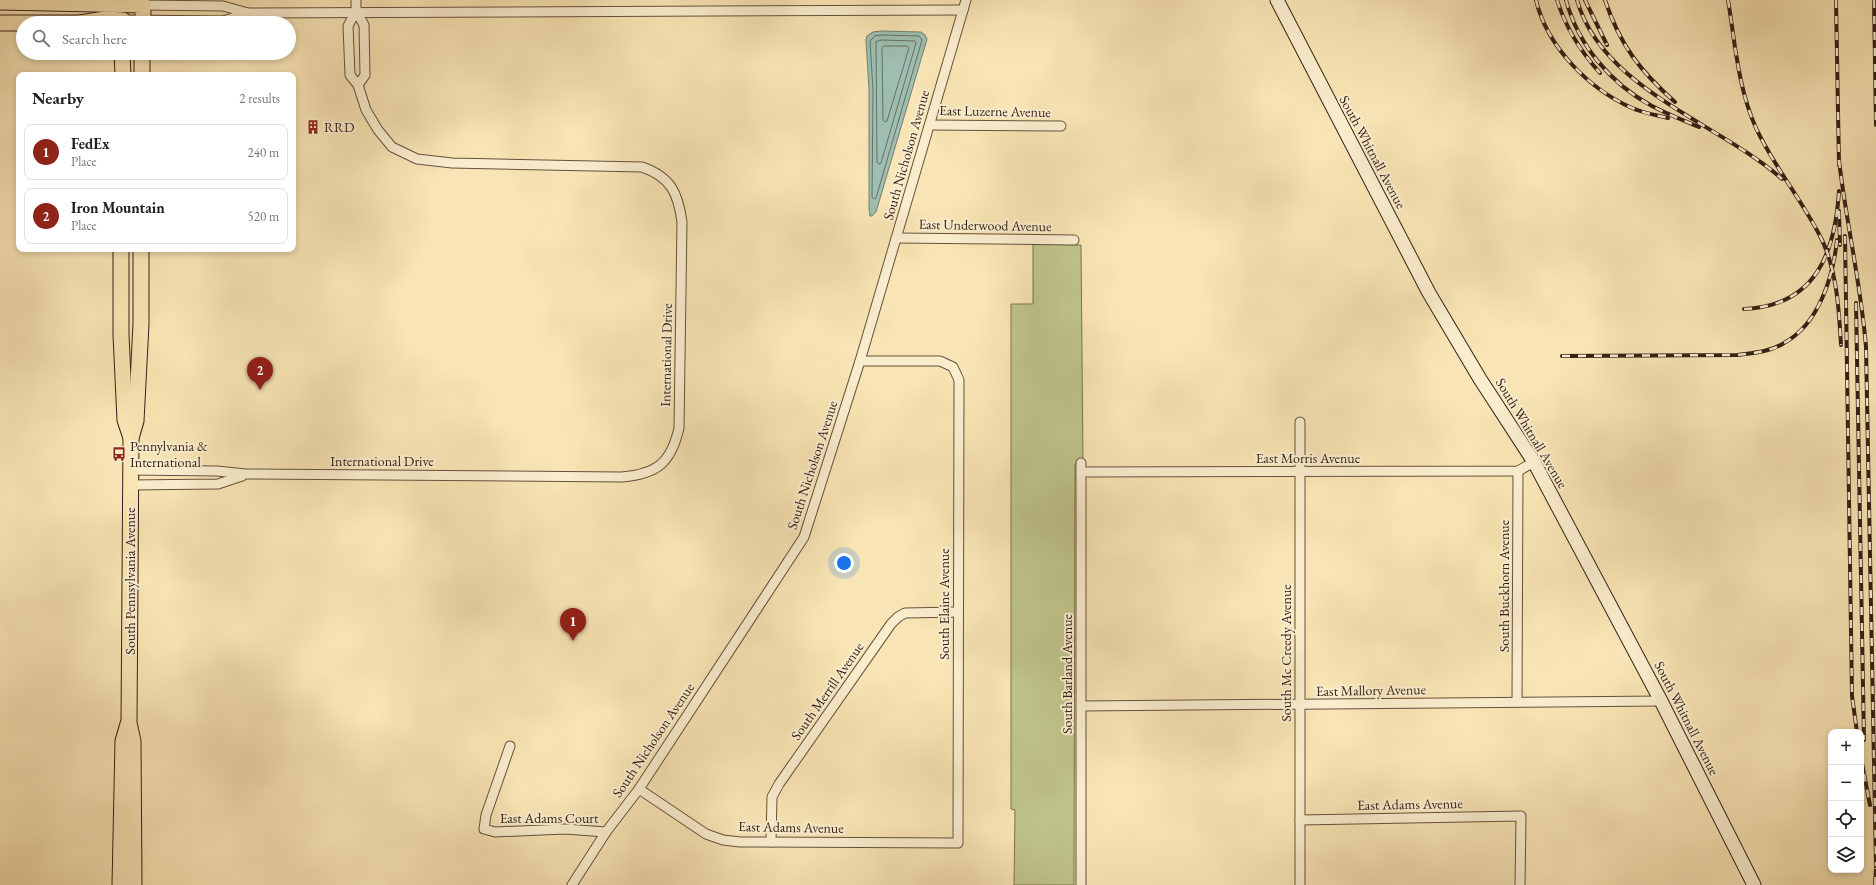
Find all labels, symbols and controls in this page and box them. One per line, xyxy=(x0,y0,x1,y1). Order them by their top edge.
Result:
search box xyxy=(16,16,296,60)
icon: search xyxy=(30,27,52,49)
text: Search here xyxy=(62,29,127,48)
text: Nearby xyxy=(32,87,84,109)
street label: South Nicholson Avenue xyxy=(879,87,933,222)
text: 2 results xyxy=(239,90,280,107)
street label: South Whitnall Avenue xyxy=(1336,92,1411,212)
street label: East Luzerne Avenue xyxy=(939,101,1052,121)
place label: RRD xyxy=(324,118,355,136)
building icon: RRD xyxy=(305,119,321,135)
text: FedEx xyxy=(71,134,109,153)
text: 1 xyxy=(43,144,49,161)
text: 240 m xyxy=(248,144,279,161)
text: Place xyxy=(71,153,97,170)
text: Iron Mountain xyxy=(71,198,165,217)
text: 2 xyxy=(43,208,49,225)
text: 520 m xyxy=(248,208,279,225)
street label: East Underwood Avenue xyxy=(918,215,1052,235)
text: Place xyxy=(71,217,97,234)
street label: International Drive xyxy=(656,303,676,407)
pin: 2 xyxy=(247,357,273,390)
street label: South Whitnall Avenue xyxy=(1492,374,1572,492)
street label: South Nicholson Avenue xyxy=(783,398,842,532)
place label: Pennylvania & International xyxy=(130,437,208,471)
bus stop icon: Pennylvania & International xyxy=(111,446,127,462)
street label: East Morris Avenue xyxy=(1256,449,1361,467)
street label: International Drive xyxy=(330,452,434,470)
street label: South Pennsylvania Avenue xyxy=(121,507,139,655)
street label: South Buckhorn Avenue xyxy=(1495,519,1513,652)
street label: South Elaine Avenue xyxy=(935,548,953,660)
your location xyxy=(834,553,854,573)
street label: South Mc Creedy Avenue xyxy=(1277,584,1295,722)
pin: 1 xyxy=(560,608,586,641)
street label: South Barland Avenue xyxy=(1058,613,1076,734)
street label: South Merrill Avenue xyxy=(787,638,868,743)
street label: South Whitnall Avenue xyxy=(1650,658,1724,779)
street label: South Nicholson Avenue xyxy=(608,679,698,801)
street label: East Mallory Avenue xyxy=(1316,680,1427,700)
map controls xyxy=(1828,729,1864,873)
button: + xyxy=(1828,729,1864,765)
button: − xyxy=(1828,765,1864,801)
street label: East Adams Avenue xyxy=(1357,794,1463,814)
button: locate xyxy=(1828,801,1864,837)
street label: East Adams Court xyxy=(500,809,599,827)
street label: East Adams Avenue xyxy=(738,817,844,837)
button: layers xyxy=(1828,837,1864,873)

